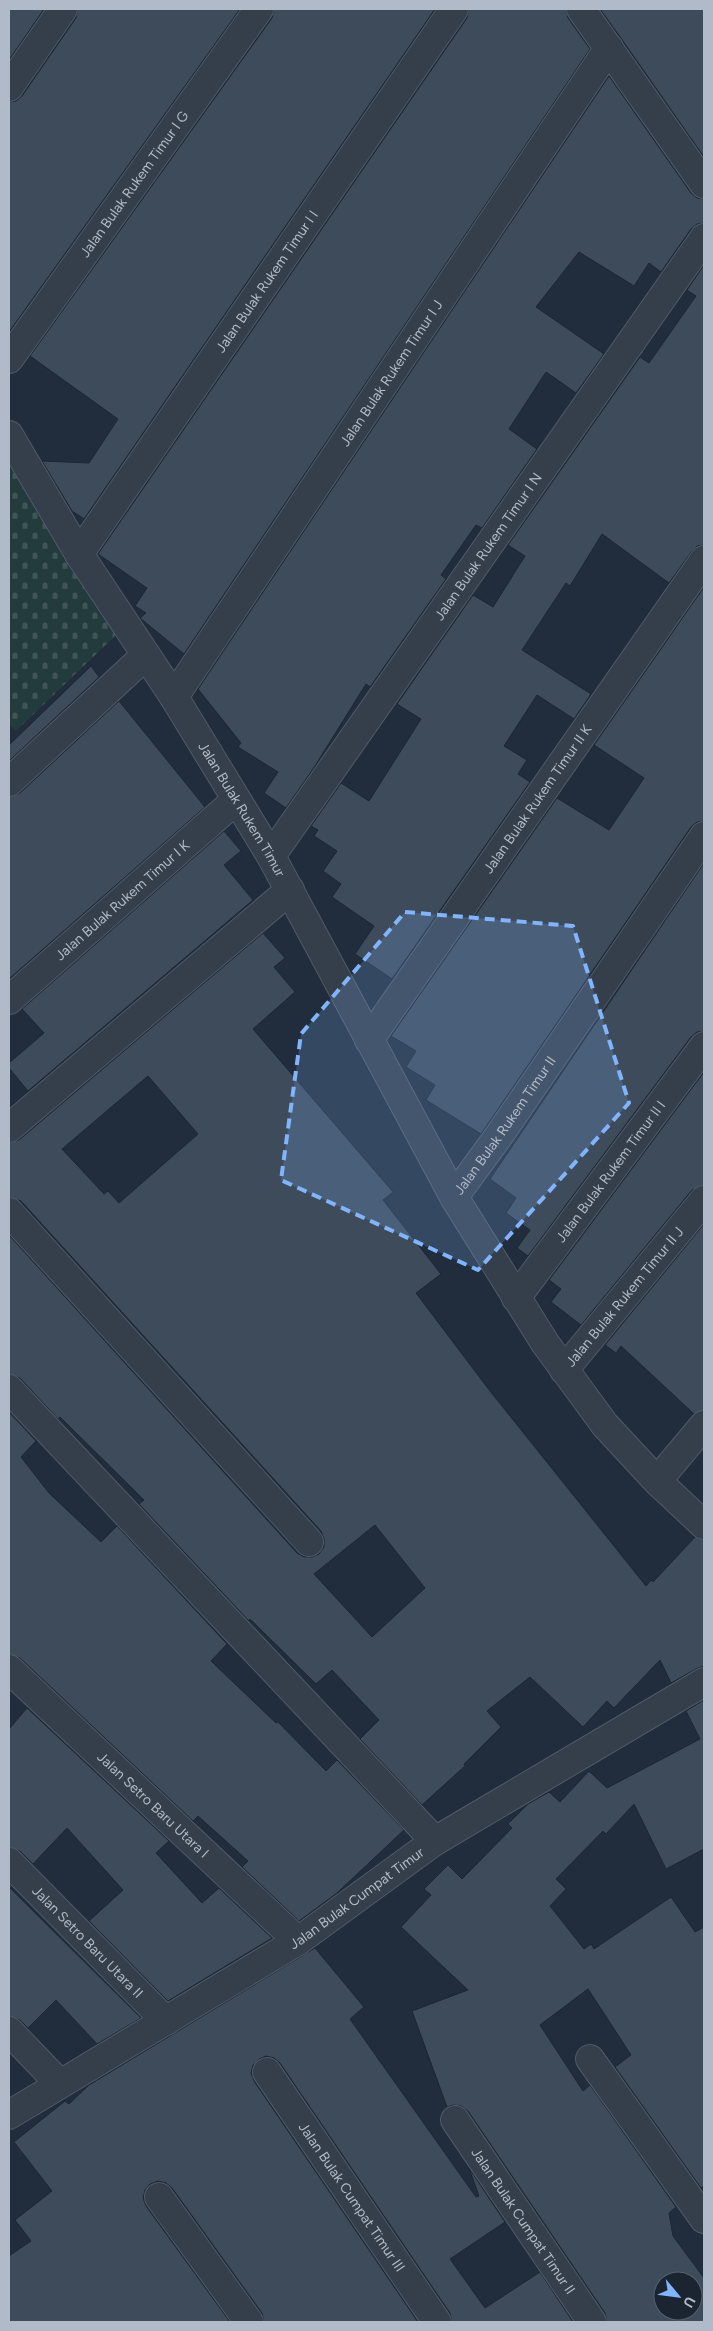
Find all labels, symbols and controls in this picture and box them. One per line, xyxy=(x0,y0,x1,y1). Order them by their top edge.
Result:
street label: Jalan Bulak Rukem Timur I G xyxy=(76,108,193,261)
street label: Jalan Bulak Rukem Timur I I xyxy=(212,207,322,356)
street label: Jalan Bulak Rukem Timur I J xyxy=(336,297,447,450)
street label: Jalan Bulak Rukem Timur I N xyxy=(431,470,546,624)
street label: Jalan Bulak Rukem Timur II K xyxy=(480,721,596,877)
street label: Jalan Bulak Rukem Timur xyxy=(194,739,289,880)
street label: Jalan Bulak Rukem Timur I K xyxy=(52,836,194,964)
street label: Jalan Bulak Rukem Timur II xyxy=(451,1053,560,1198)
street label: Jalan Bulak Rukem Timur II I xyxy=(552,1097,669,1246)
street label: Jalan Bulak Rukem Timur II J xyxy=(562,1224,687,1370)
street label: Jalan Setro Baru Utara I xyxy=(94,1749,212,1862)
street label: Jalan Bulak Cumpat Timur xyxy=(287,1844,428,1953)
street label: Jalan Setro Baru Utara II xyxy=(28,1882,146,2002)
street label: Jalan Bulak Cumpat Timur III xyxy=(295,2119,408,2275)
street label: Jalan Bulak Cumpat Timur II xyxy=(467,2145,579,2298)
north arrow xyxy=(653,2271,703,2321)
text: U xyxy=(679,2294,699,2310)

